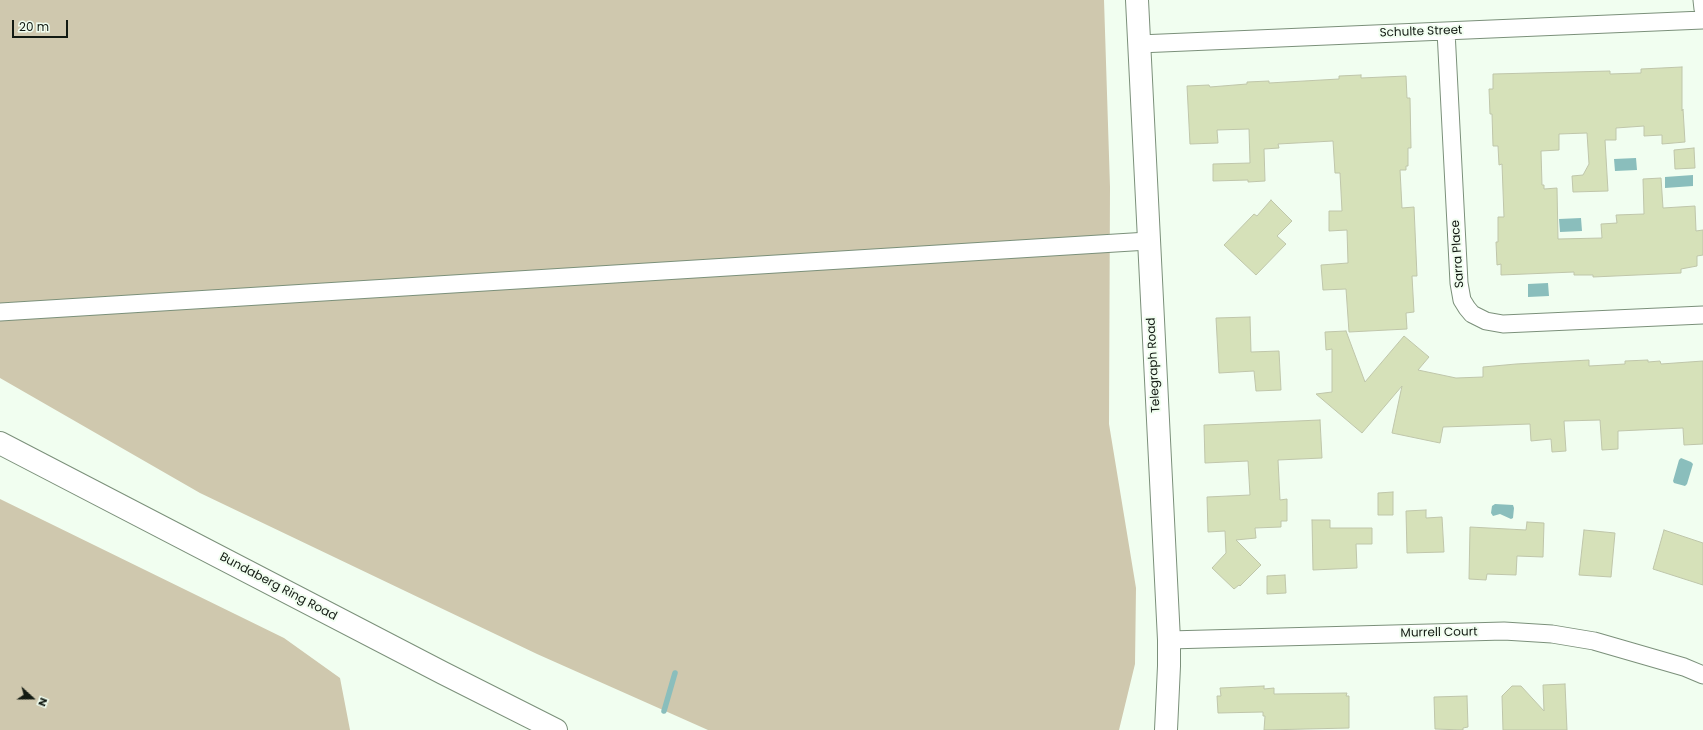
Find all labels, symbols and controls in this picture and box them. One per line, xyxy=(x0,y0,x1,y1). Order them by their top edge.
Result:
scale bar xyxy=(14,12,70,38)
text: 20 m xyxy=(19,18,49,35)
street label: Schulte Street xyxy=(1379,23,1463,41)
street label: Sarra Place xyxy=(1448,220,1468,288)
street label: Telegraph Road xyxy=(1144,317,1164,413)
street label: Bundaberg Ring Road xyxy=(217,550,339,624)
street label: Murrell Court xyxy=(1400,625,1478,641)
north arrow xyxy=(12,678,52,718)
text: N xyxy=(34,696,52,709)

